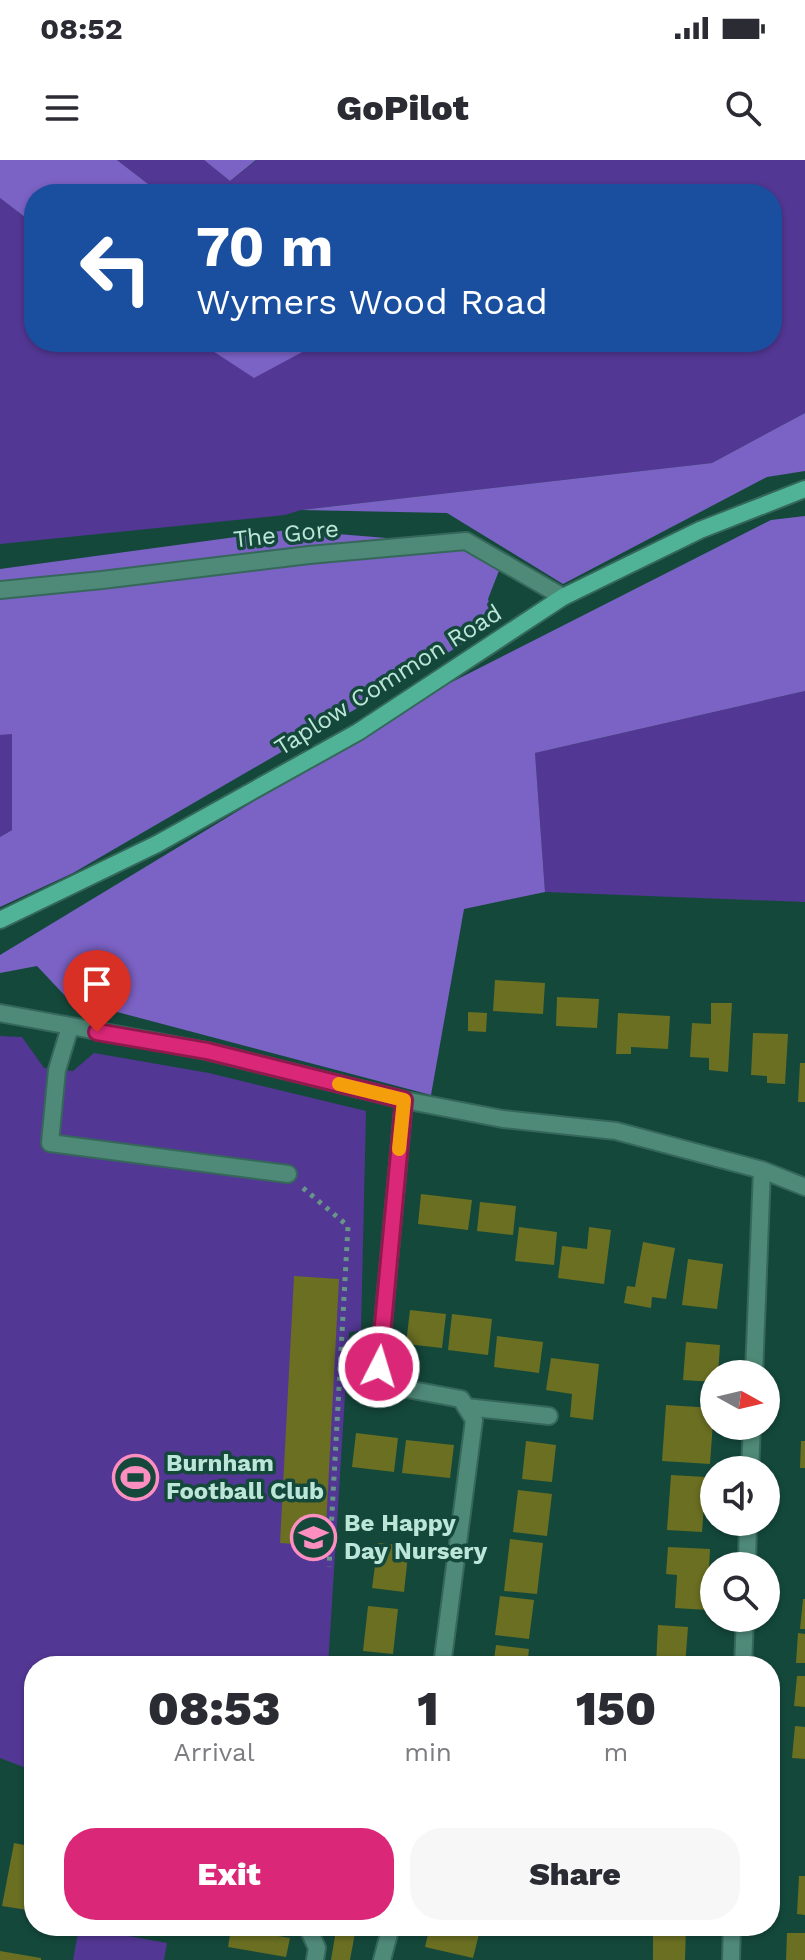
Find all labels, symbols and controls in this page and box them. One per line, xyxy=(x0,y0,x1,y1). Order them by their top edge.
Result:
text: 08:52 xyxy=(40,11,123,46)
icon: menu xyxy=(40,86,84,130)
icon: search xyxy=(721,86,765,130)
text: GoPilot xyxy=(336,87,469,129)
text: 70 m xyxy=(196,214,333,280)
icon: left xyxy=(64,216,168,320)
text: Wymers Wood Road xyxy=(196,281,548,323)
street label: The Gore xyxy=(232,515,340,553)
street label: Taplow Common Road xyxy=(269,599,507,761)
pin xyxy=(63,950,131,1032)
icon: arrive xyxy=(75,962,119,1006)
position arrow xyxy=(337,1325,421,1409)
north arrow xyxy=(700,1360,780,1440)
map controls xyxy=(700,1360,780,1632)
place label: Burnham Football Club xyxy=(166,1449,324,1505)
sports icon: Burnham Football Club xyxy=(111,1453,159,1501)
button: sound xyxy=(700,1456,780,1536)
place label: Be Happy Day Nursery xyxy=(344,1509,488,1565)
school or university icon: Be Happy Day Nursery xyxy=(289,1513,337,1561)
button: search xyxy=(700,1552,780,1632)
text: 08:53 xyxy=(148,1680,280,1737)
text: 1 xyxy=(417,1680,439,1737)
text: 150 xyxy=(576,1680,656,1737)
text: Arrival xyxy=(174,1737,255,1767)
text: min xyxy=(404,1737,452,1767)
text: m xyxy=(604,1737,628,1767)
button: Exit xyxy=(64,1828,394,1920)
button: Share xyxy=(410,1828,740,1920)

